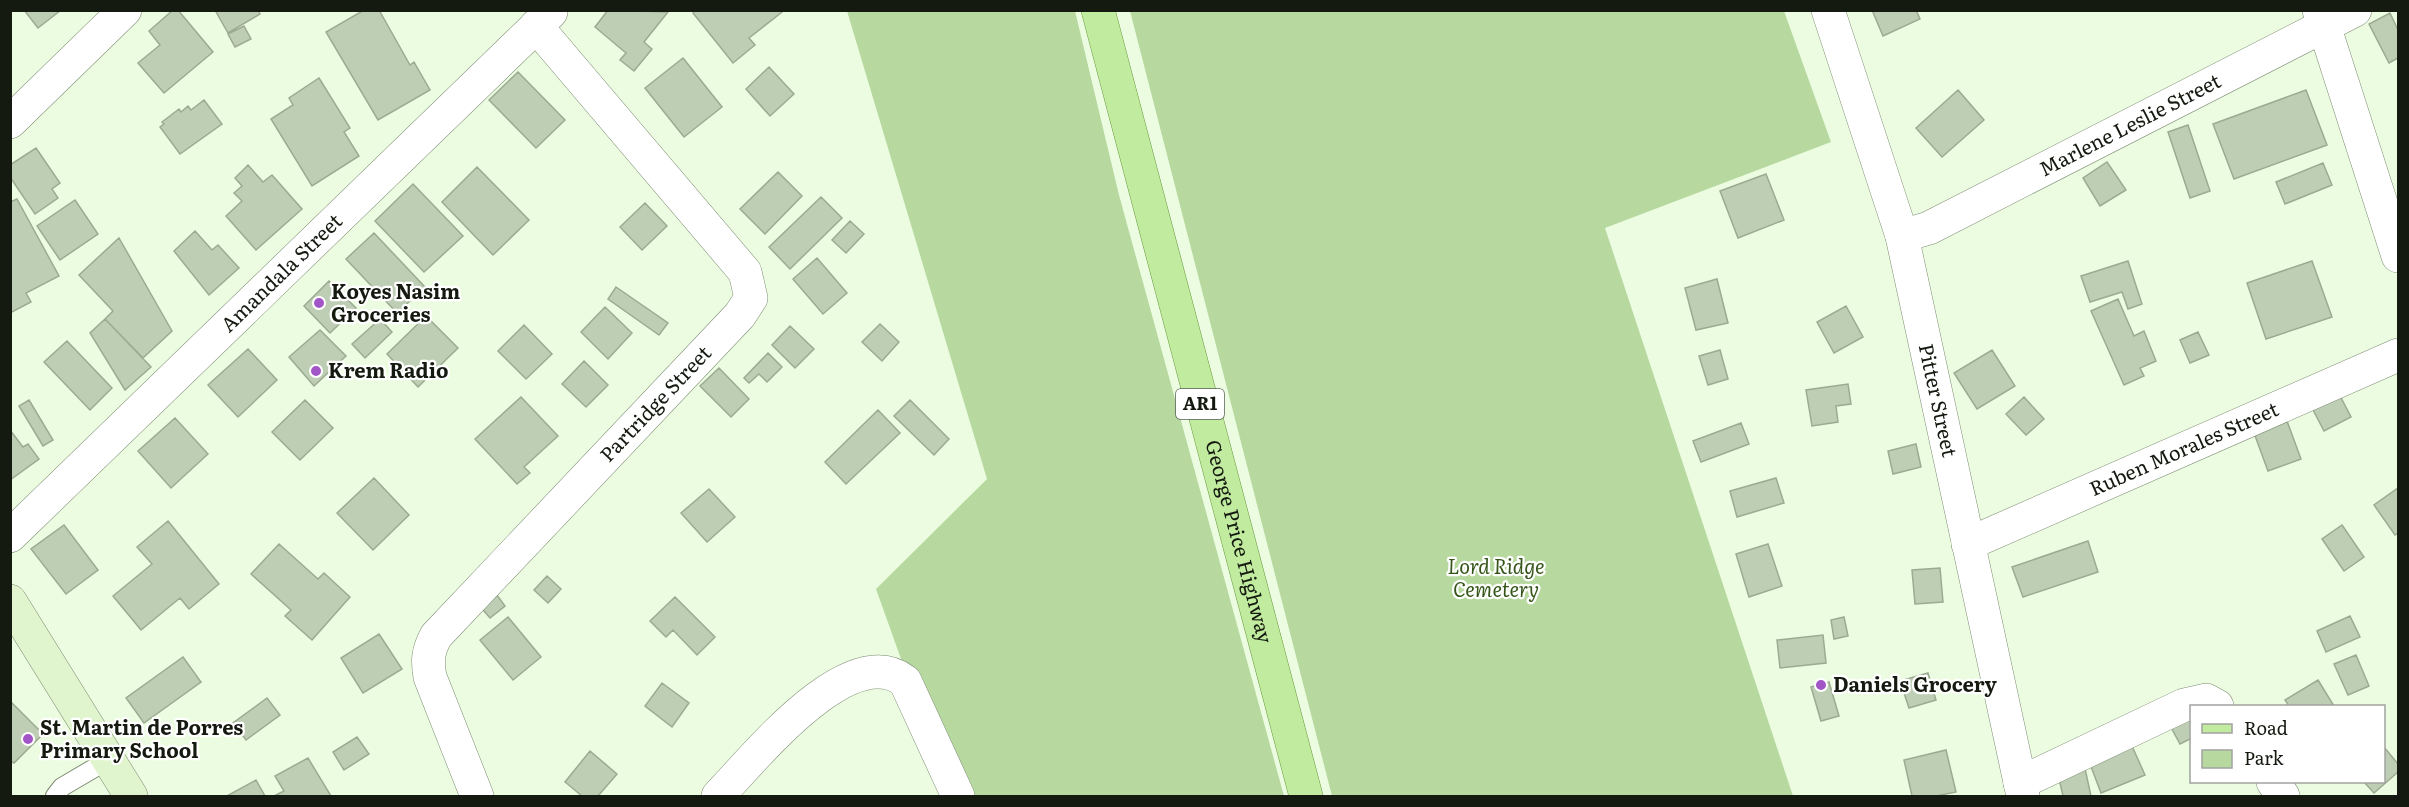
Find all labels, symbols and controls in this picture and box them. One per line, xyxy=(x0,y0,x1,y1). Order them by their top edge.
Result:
street label: Marlene Leslie Street xyxy=(2033,64,2225,182)
street label: Amandala Street xyxy=(213,205,348,338)
place label: Koyes Nasim Groceries xyxy=(331,275,460,328)
marker: Koyes Nasim Groceries xyxy=(312,296,326,310)
street label: Partridge Street xyxy=(592,338,717,468)
street label: Pitter Street xyxy=(1913,341,1966,459)
place label: Krem Radio xyxy=(328,354,448,384)
marker: Krem Radio xyxy=(309,364,323,378)
road number: AR1 xyxy=(1176,389,1224,419)
street label: Ruben Morales Street xyxy=(2084,392,2283,502)
street label: George Price Highway xyxy=(1199,436,1282,647)
park label: Lord Ridge Cemetery xyxy=(1448,550,1544,603)
place label: Daniels Grocery xyxy=(1833,668,1997,698)
marker: Daniels Grocery xyxy=(1814,678,1828,692)
legend xyxy=(2190,705,2385,783)
place label: St. Martin de Porres Primary School xyxy=(40,711,243,764)
text: Road xyxy=(2244,714,2288,741)
marker: St. Martin de Porres Primary School xyxy=(21,732,35,746)
text: Park xyxy=(2244,744,2285,771)

